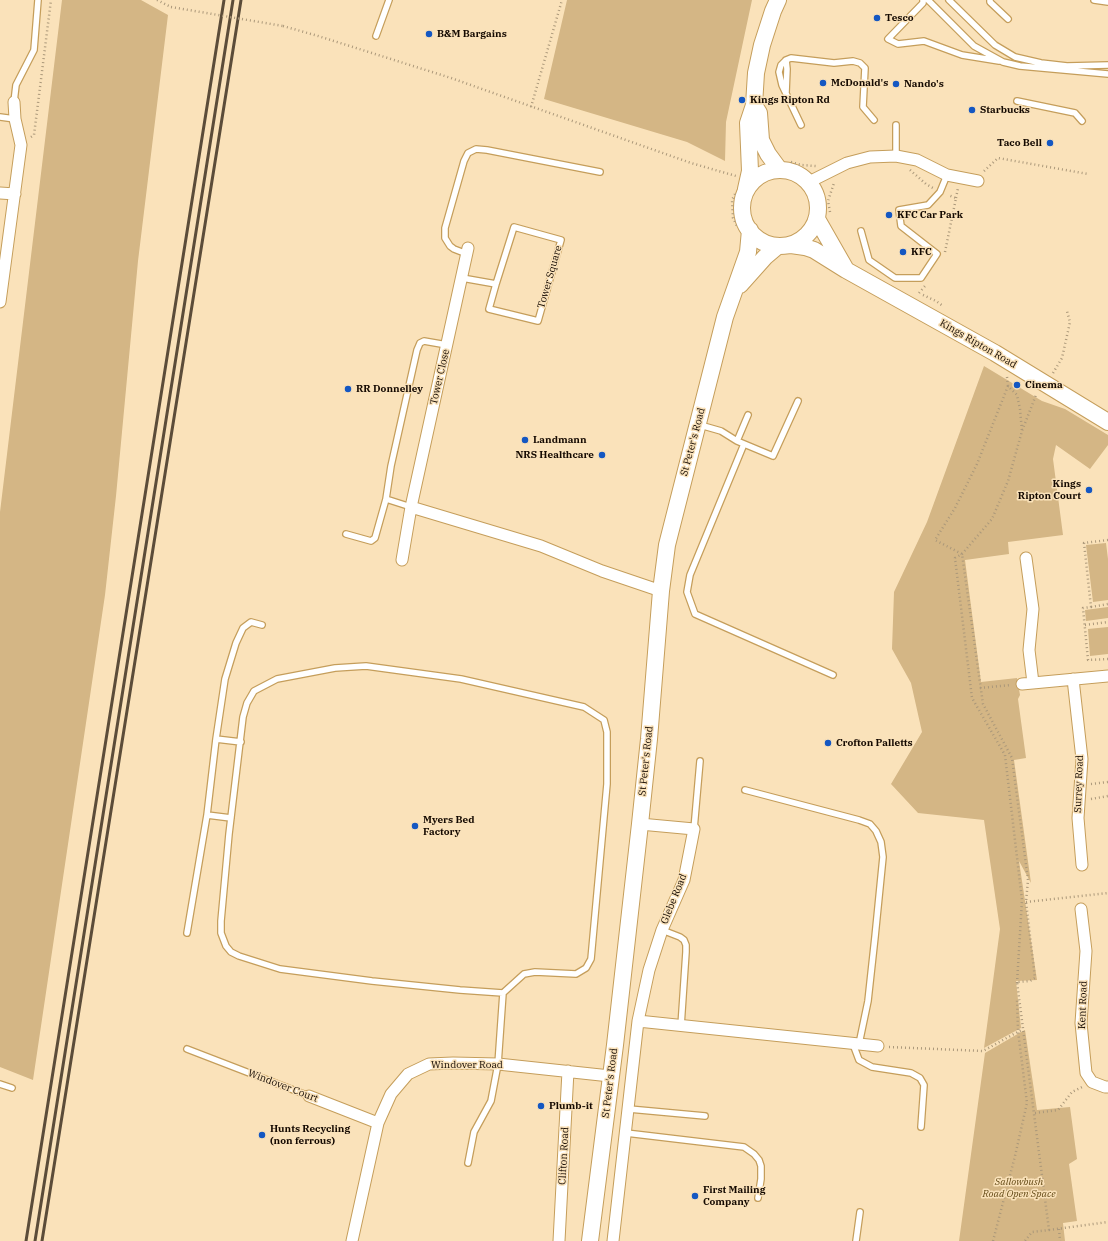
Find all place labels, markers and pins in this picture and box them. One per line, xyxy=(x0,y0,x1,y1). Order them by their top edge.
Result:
place label: Tesco xyxy=(885,12,914,24)
marker: Tesco xyxy=(872,13,882,23)
place label: B&M Bargains xyxy=(437,28,507,40)
marker: B&M Bargains xyxy=(424,29,434,39)
place label: McDonald's xyxy=(831,77,888,89)
marker: McDonald's xyxy=(818,78,828,88)
place label: Nando's xyxy=(904,78,944,90)
marker: Nando's xyxy=(891,79,901,89)
place label: Kings Ripton Rd xyxy=(750,94,830,106)
marker: Kings Ripton Rd xyxy=(737,95,747,105)
place label: Starbucks xyxy=(980,104,1030,116)
marker: Starbucks xyxy=(967,105,977,115)
place label: Taco Bell xyxy=(997,137,1042,149)
marker: Taco Bell xyxy=(1045,138,1055,148)
place label: KFC Car Park xyxy=(897,209,963,221)
marker: KFC Car Park xyxy=(884,210,894,220)
place label: KFC xyxy=(911,246,932,258)
marker: KFC xyxy=(898,247,908,257)
place label: Cinema xyxy=(1025,379,1063,391)
marker: Cinema xyxy=(1012,380,1022,390)
place label: RR Donnelley xyxy=(356,383,423,395)
marker: RR Donnelley xyxy=(343,384,353,394)
place label: Landmann xyxy=(533,434,587,446)
marker: Landmann xyxy=(520,435,530,445)
place label: NRS Healthcare xyxy=(515,449,594,461)
marker: NRS Healthcare xyxy=(597,450,607,460)
place label: Kings Ripton Court xyxy=(1018,478,1081,502)
marker: Kings Ripton Court xyxy=(1084,485,1094,495)
place label: Crofton Palletts xyxy=(836,737,913,749)
marker: Crofton Palletts xyxy=(823,738,833,748)
place label: Myers Bed Factory xyxy=(423,814,474,838)
marker: Myers Bed Factory xyxy=(410,821,420,831)
place label: Plumb-it xyxy=(549,1100,593,1112)
marker: Plumb-it xyxy=(536,1101,546,1111)
place label: Hunts Recycling (non ferrous) xyxy=(270,1123,350,1146)
marker: Hunts Recycling (non ferrous) xyxy=(257,1130,267,1140)
place label: First Mailing Company xyxy=(703,1184,766,1208)
marker: First Mailing Company xyxy=(690,1191,700,1201)

